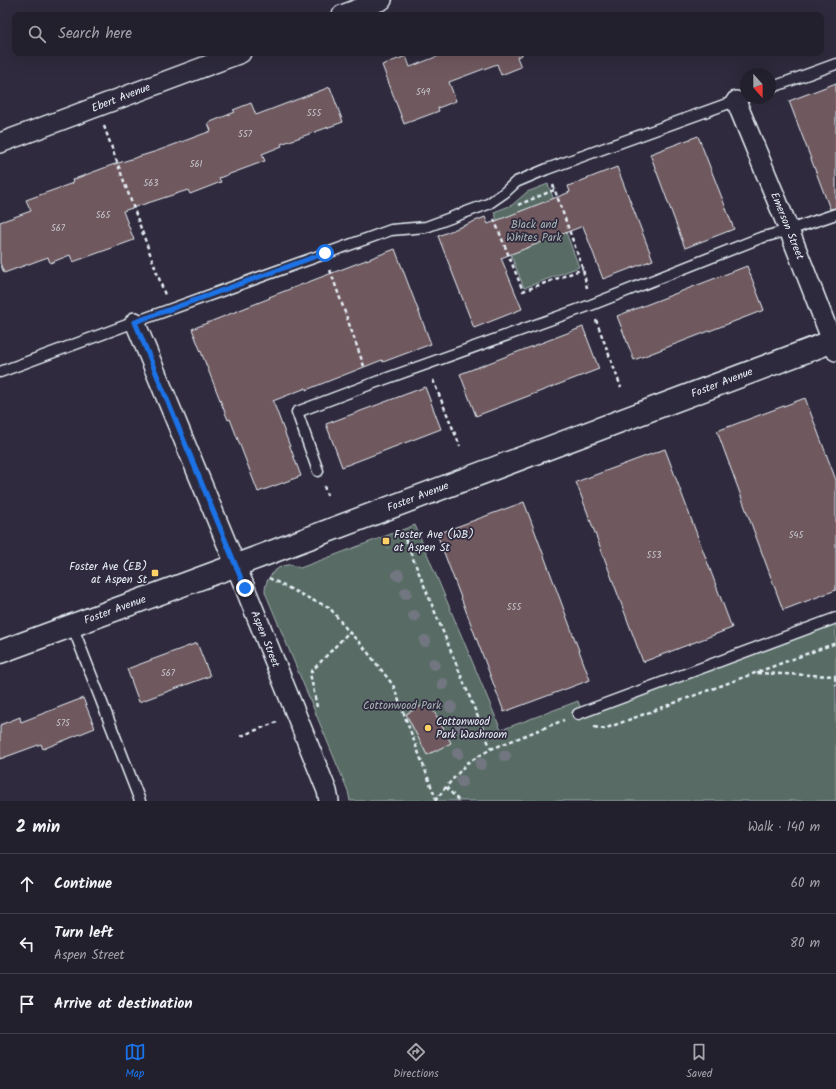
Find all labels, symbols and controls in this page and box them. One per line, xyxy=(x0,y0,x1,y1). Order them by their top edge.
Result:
search box xyxy=(12,12,824,56)
text: Search here xyxy=(58,22,132,46)
icon: search xyxy=(26,23,48,45)
north arrow xyxy=(740,68,776,104)
street label: Ebert Avenue xyxy=(89,78,153,117)
house number: 549 xyxy=(416,85,431,100)
house number: 555 xyxy=(307,106,322,121)
house number: 557 xyxy=(238,127,253,142)
house number: 561 xyxy=(190,157,203,172)
house number: 563 xyxy=(144,176,158,191)
street label: Emerson Street xyxy=(765,189,809,263)
house number: 565 xyxy=(96,208,112,223)
park label: Black and Whites Park xyxy=(506,216,563,247)
house number: 567 xyxy=(51,221,66,236)
route start xyxy=(316,244,334,262)
street label: Foster Avenue xyxy=(688,363,756,403)
street label: Foster Avenue xyxy=(384,477,452,517)
place label: Foster Ave (WB) at Aspen St xyxy=(394,526,474,557)
house number: 545 xyxy=(789,528,804,543)
marker: Foster Ave (WB) at Aspen St xyxy=(381,536,391,546)
house number: 553 xyxy=(647,548,661,563)
place label: Foster Ave (EB) at Aspen St xyxy=(69,558,148,589)
marker: Foster Ave (EB) at Aspen St xyxy=(150,568,160,578)
route end xyxy=(236,579,254,597)
street label: Foster Avenue xyxy=(81,590,149,630)
house number: 555 xyxy=(507,600,522,615)
street label: Aspen Street xyxy=(245,608,285,671)
house number: 567 xyxy=(161,666,176,681)
park label: Cottonwood Park xyxy=(363,697,442,715)
place label: Cottonwood Park Washroom xyxy=(436,713,507,744)
house number: 575 xyxy=(56,716,71,731)
marker: Cottonwood Park Washroom xyxy=(423,723,433,733)
text: 2 min xyxy=(16,814,60,841)
text: Walk · 140 m xyxy=(748,817,820,838)
text: Continue xyxy=(54,872,112,896)
icon: ahead xyxy=(16,873,38,895)
text: 60 m xyxy=(791,873,820,894)
text: Turn left xyxy=(54,921,114,945)
icon: left xyxy=(16,933,38,955)
text: 80 m xyxy=(790,933,820,954)
text: Aspen Street xyxy=(54,945,125,966)
text: Arrive at destination xyxy=(54,992,193,1016)
icon: arrive xyxy=(16,993,38,1015)
tab: Map xyxy=(124,1041,146,1083)
tab: Directions xyxy=(393,1041,439,1083)
tab: Saved xyxy=(686,1041,712,1083)

